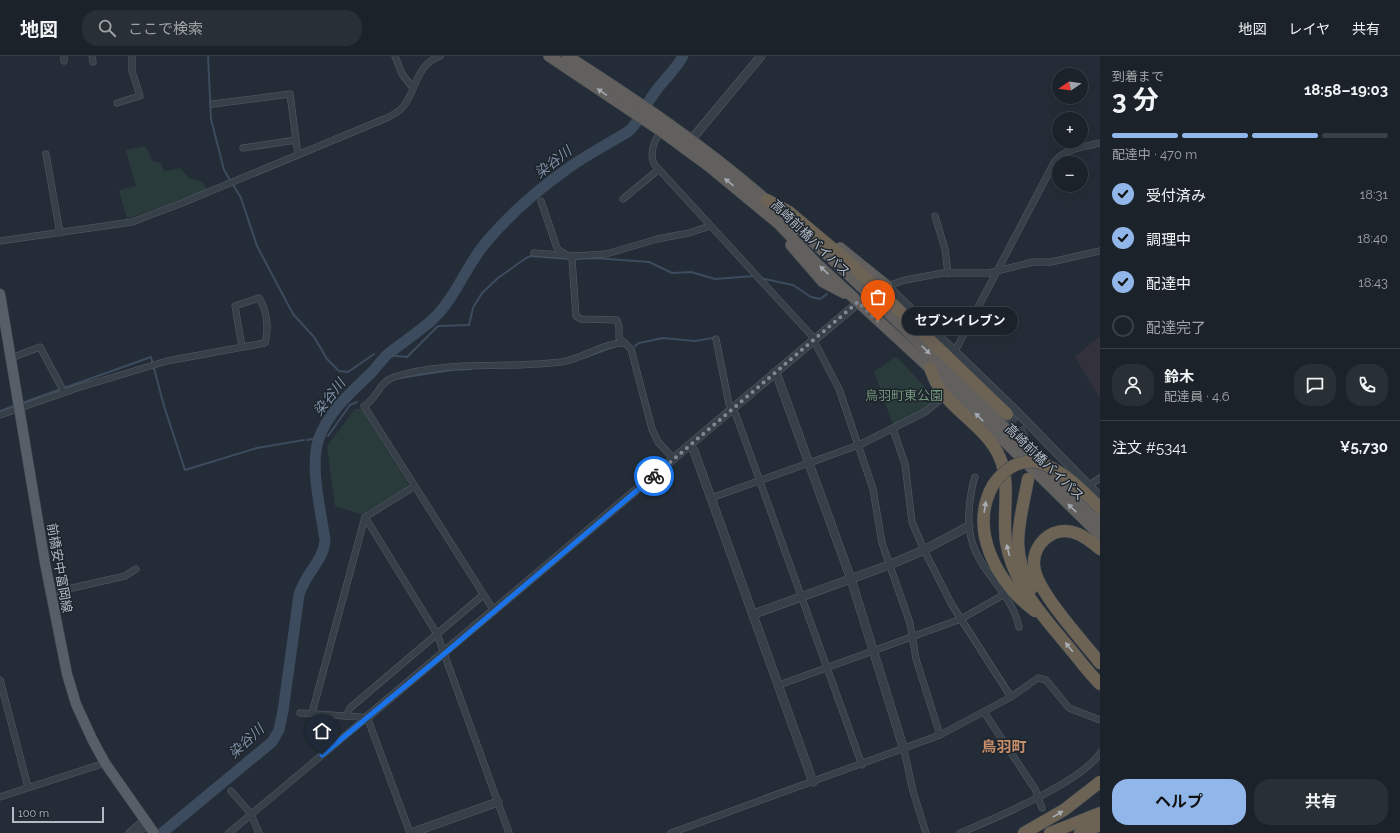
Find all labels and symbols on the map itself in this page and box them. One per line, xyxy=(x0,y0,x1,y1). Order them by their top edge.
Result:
north arrow xyxy=(1052,68,1088,104)
one-way arrow xyxy=(597,88,607,96)
water label: 染谷川 xyxy=(532,142,576,181)
one-way arrow xyxy=(723,177,734,186)
street label: 高崎前橋バイパス xyxy=(768,197,853,280)
one-way arrow xyxy=(819,265,829,275)
pin xyxy=(861,280,895,321)
callout: セブンイレブン xyxy=(902,307,1018,335)
one-way arrow xyxy=(921,345,931,355)
water label: 染谷川 xyxy=(310,374,349,418)
park label: 鳥羽町東公園 xyxy=(865,388,943,403)
one-way arrow xyxy=(974,412,984,422)
street label: 高崎前橋バイパス xyxy=(1002,421,1087,504)
courier xyxy=(634,456,674,496)
one-way arrow xyxy=(982,501,988,513)
one-way arrow xyxy=(1067,503,1077,513)
street label: 前橋安中富岡線 xyxy=(44,522,75,614)
one-way arrow xyxy=(1005,544,1011,556)
one-way arrow xyxy=(1065,642,1074,653)
pin xyxy=(305,714,339,755)
water label: 染谷川 xyxy=(225,719,268,761)
district label: 鳥羽町 xyxy=(981,738,1027,756)
scale bar xyxy=(12,805,104,824)
one-way arrow xyxy=(1053,810,1063,818)

